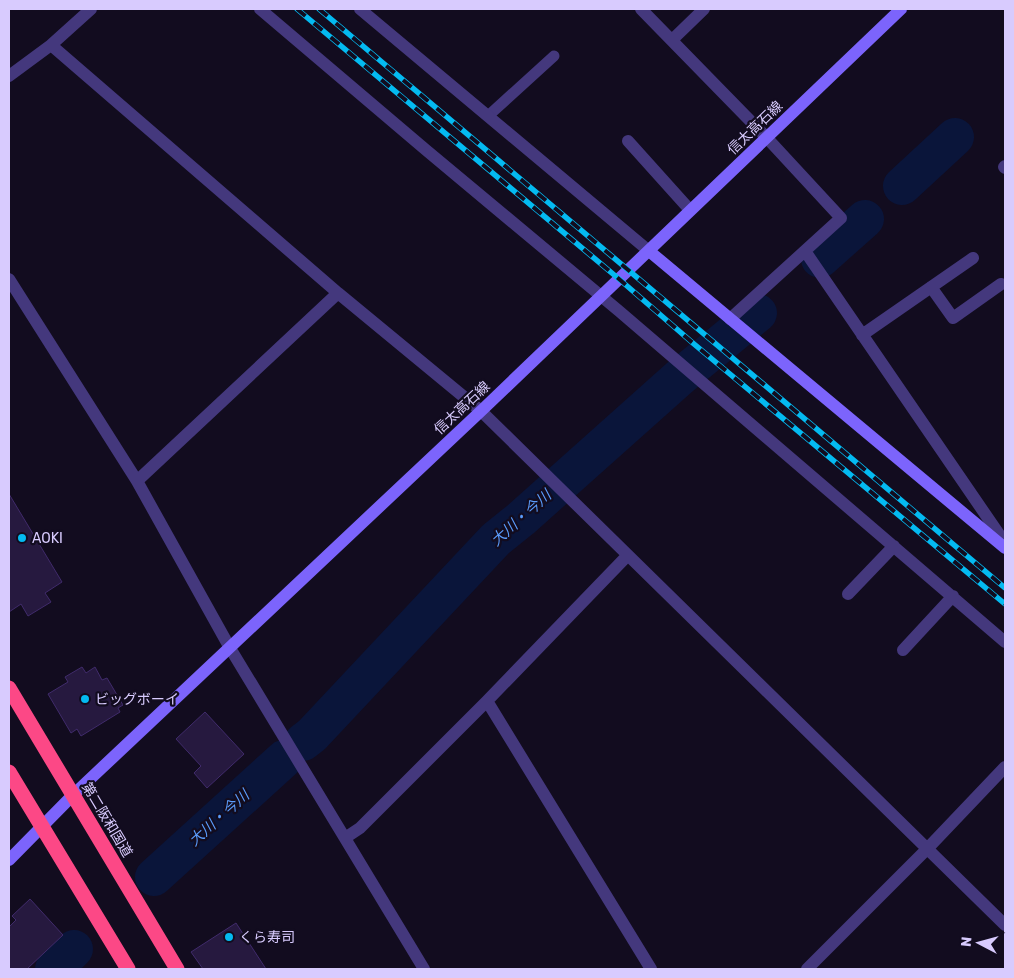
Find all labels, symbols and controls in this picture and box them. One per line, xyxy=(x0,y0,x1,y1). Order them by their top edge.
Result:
street label: 信太高石線 xyxy=(724,98,786,158)
street label: 信太高石線 xyxy=(431,378,493,438)
water label: 大川・今川 xyxy=(487,485,556,550)
place label: AOKI xyxy=(32,530,63,547)
marker: AOKI xyxy=(16,532,28,544)
place label: ビッグボーイ xyxy=(95,691,179,708)
marker: ビッグボーイ xyxy=(79,693,91,705)
street label: 第二阪和国道 xyxy=(78,780,136,860)
water label: 大川・今川 xyxy=(185,785,254,850)
north arrow xyxy=(954,918,1004,968)
place label: くら寿司 xyxy=(239,929,295,946)
marker: くら寿司 xyxy=(223,931,235,943)
text: N xyxy=(958,936,976,948)

